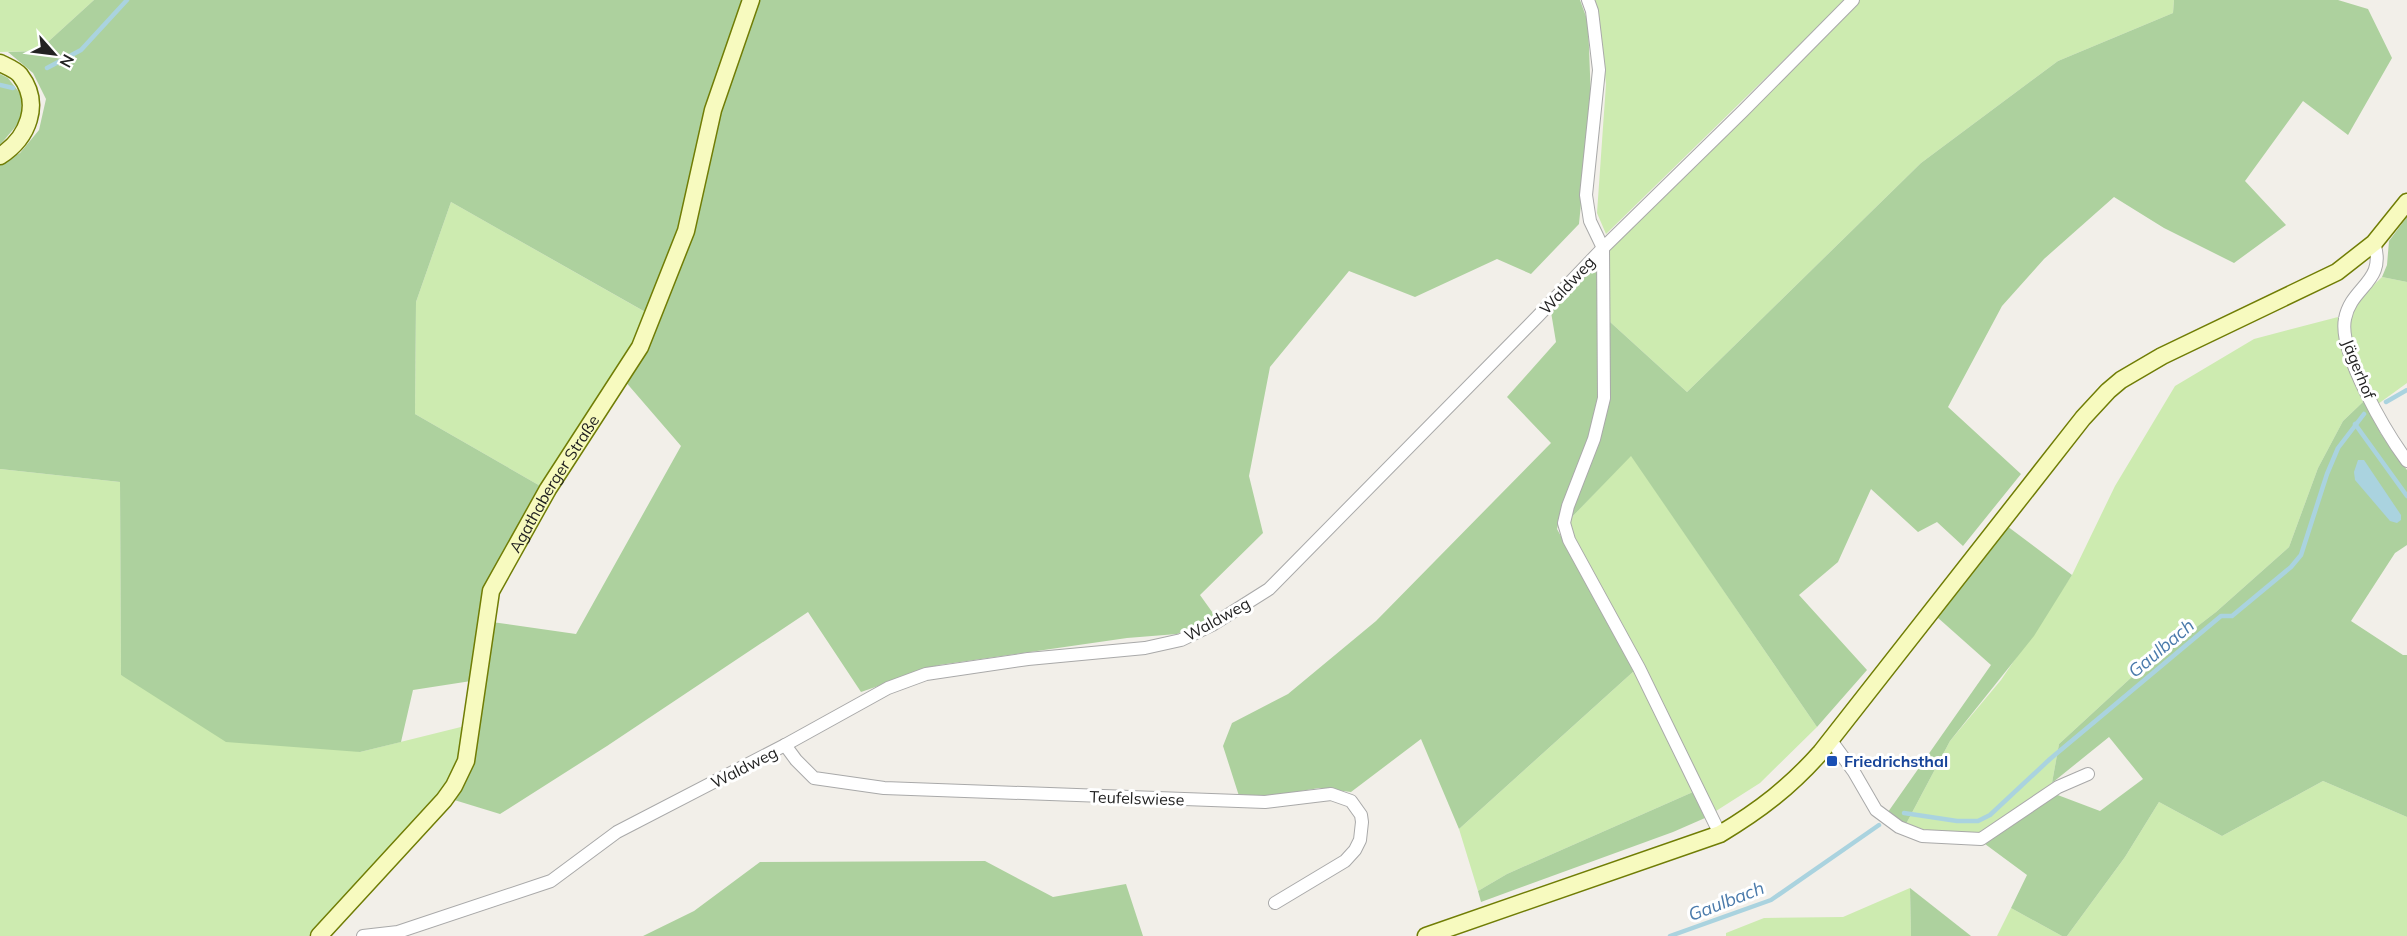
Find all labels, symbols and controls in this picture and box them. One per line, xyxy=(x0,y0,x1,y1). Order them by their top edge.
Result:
north arrow xyxy=(24,24,84,84)
text: N xyxy=(56,51,79,71)
street label: Waldweg xyxy=(1535,252,1599,318)
street label: Jägerhof xyxy=(2338,336,2380,402)
street label: Agathaberger Straße xyxy=(505,411,603,556)
street label: Waldweg xyxy=(1181,593,1253,645)
water label: Gaulbach xyxy=(2123,614,2199,682)
street label: Waldweg xyxy=(707,742,781,792)
place label: Friedrichsthal xyxy=(1844,751,1948,771)
marker: Friedrichsthal xyxy=(1825,754,1839,768)
street label: Teufelswiese xyxy=(1089,786,1185,810)
water label: Gaulbach xyxy=(1685,876,1767,926)

